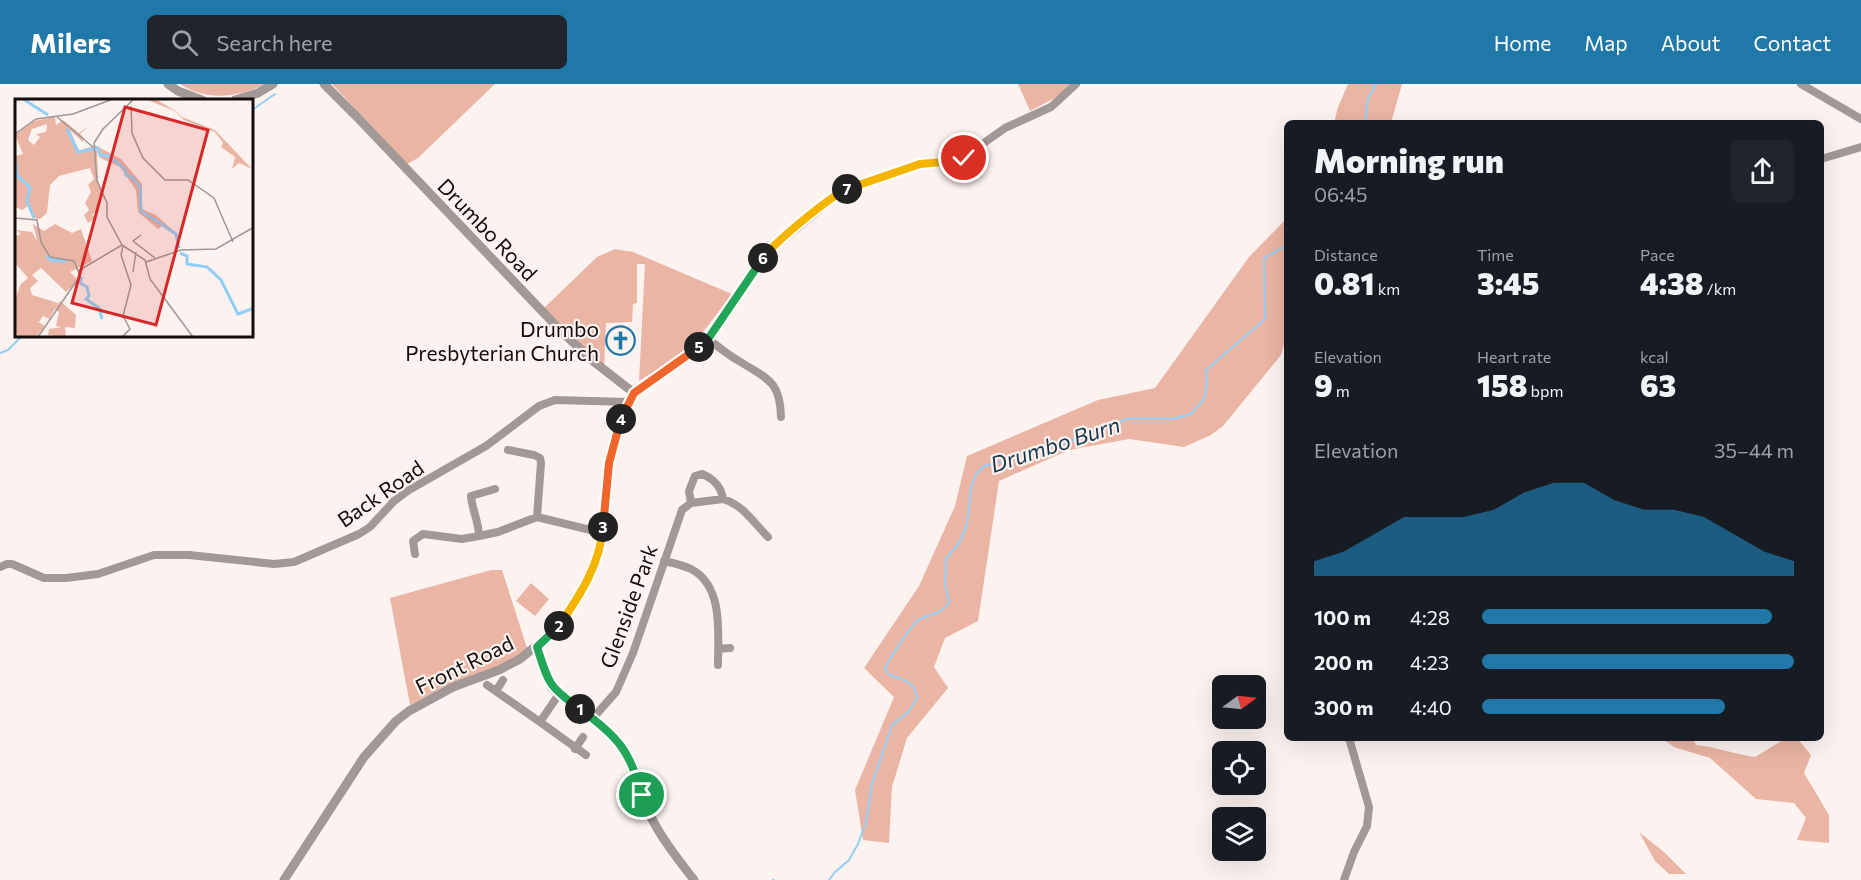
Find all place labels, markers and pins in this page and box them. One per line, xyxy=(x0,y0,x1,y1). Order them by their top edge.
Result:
pin xyxy=(938,132,989,183)
pin: 7 xyxy=(832,174,862,204)
pin: 6 xyxy=(748,243,778,273)
place label: Drumbo Presbyterian Church xyxy=(405,316,599,365)
church icon: Drumbo Presbyterian Church xyxy=(604,324,636,356)
pin: 5 xyxy=(684,332,714,362)
pin: 4 xyxy=(606,404,636,434)
pin: 3 xyxy=(588,512,618,542)
pin: 2 xyxy=(544,611,574,641)
pin: 1 xyxy=(565,694,595,724)
pin xyxy=(616,769,667,820)

